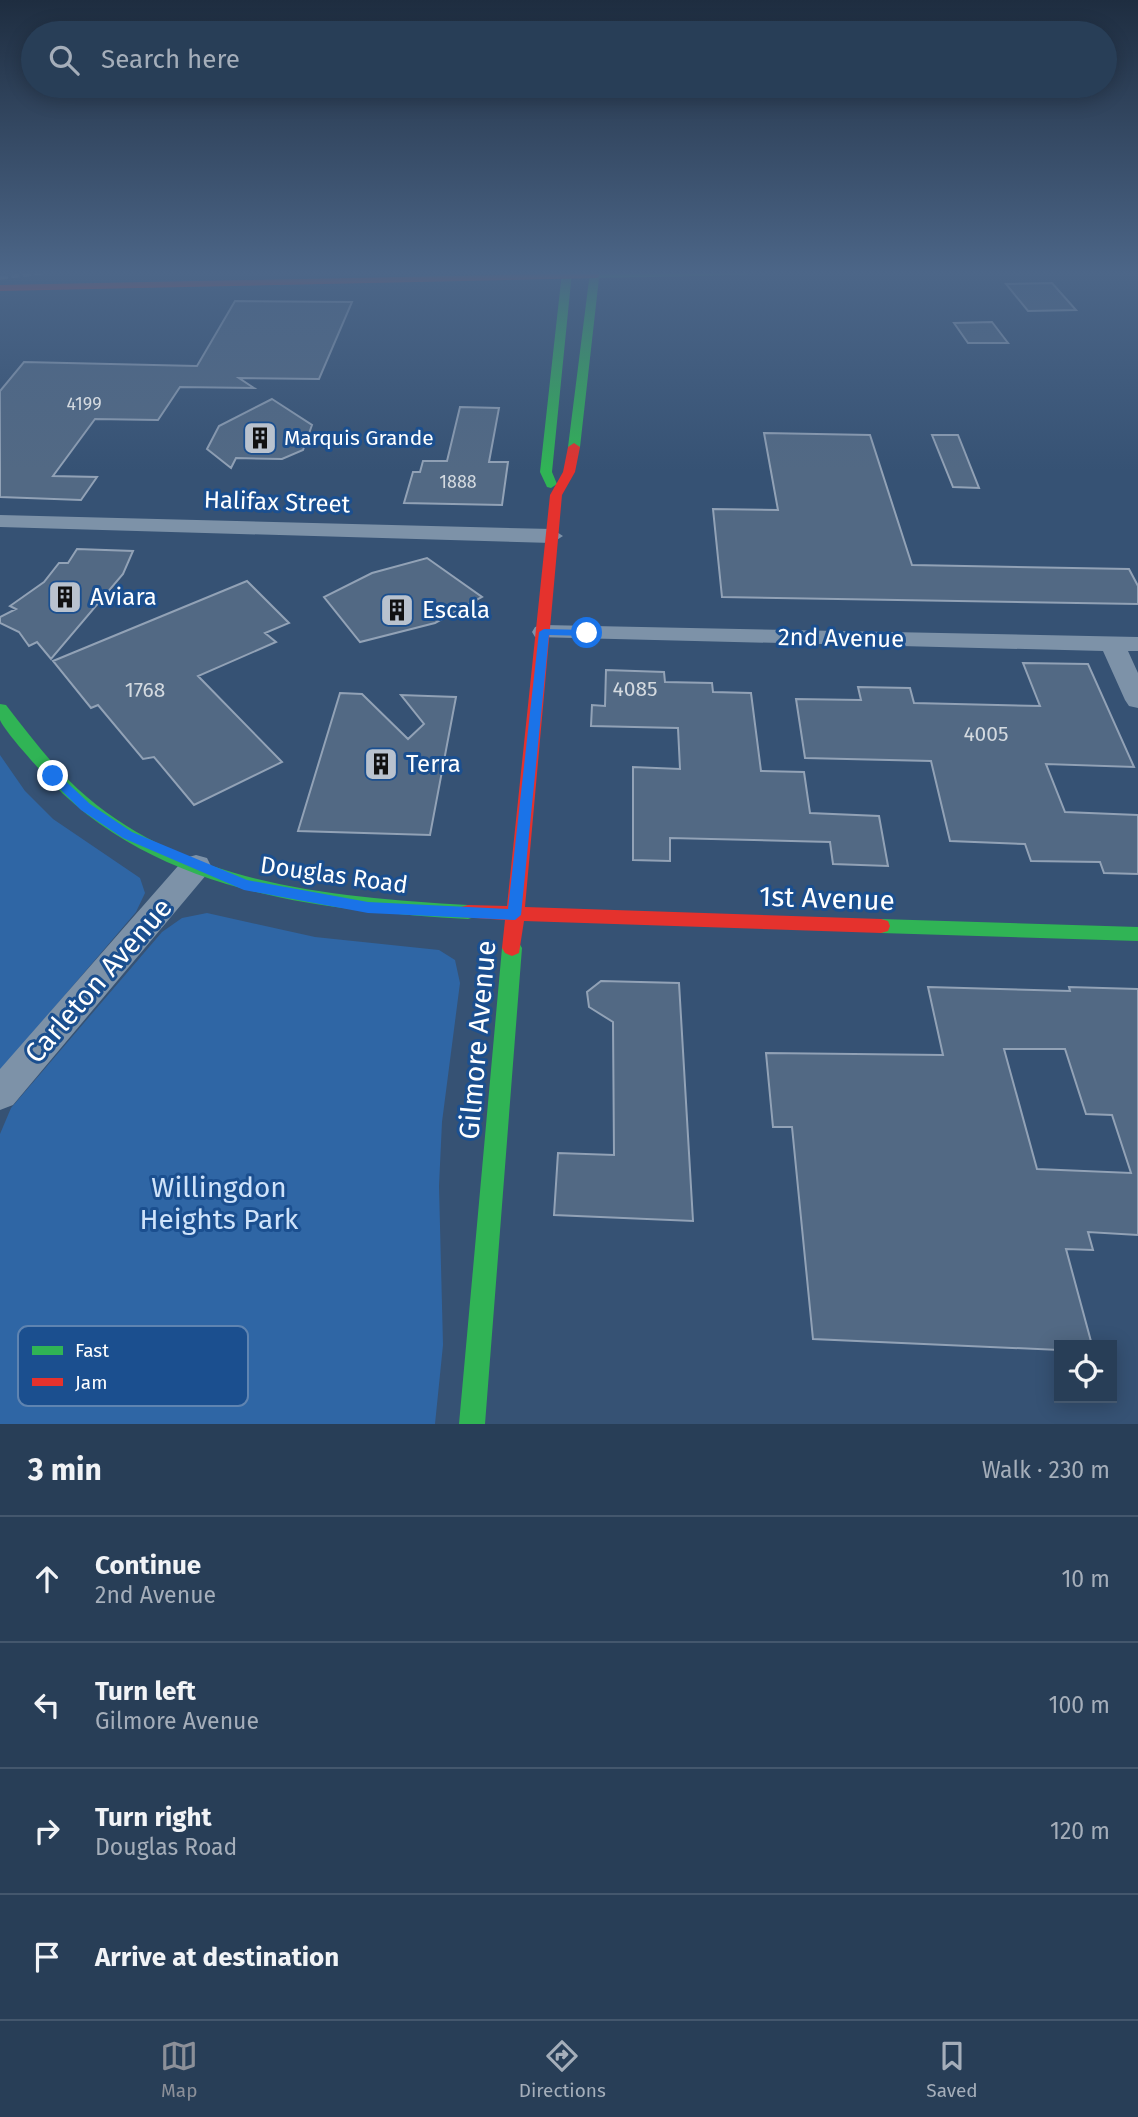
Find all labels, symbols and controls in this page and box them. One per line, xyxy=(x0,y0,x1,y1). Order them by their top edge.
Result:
search box xyxy=(21,21,1117,98)
icon: search xyxy=(45,41,83,79)
text: Search here xyxy=(101,44,240,75)
house number: 4199 xyxy=(66,393,102,415)
building icon: Marquis Grande xyxy=(241,419,279,457)
place label: Marquis Grande xyxy=(284,425,434,451)
house number: 1888 xyxy=(439,471,477,493)
street label: Halifax Street xyxy=(203,485,351,519)
building icon: Aviara xyxy=(46,578,84,616)
place label: Aviara xyxy=(90,583,157,611)
building icon: Escala xyxy=(378,591,416,629)
place label: Escala xyxy=(422,596,490,624)
route start xyxy=(571,617,602,648)
street label: 2nd Avenue xyxy=(778,623,904,653)
house number: 4085 xyxy=(613,676,657,702)
house number: 1768 xyxy=(125,677,165,703)
house number: 4005 xyxy=(963,721,1009,747)
building icon: Terra xyxy=(362,745,400,783)
place label: Terra xyxy=(406,750,461,778)
route end xyxy=(37,760,68,791)
street label: Douglas Road xyxy=(258,851,410,899)
street label: 1st Avenue xyxy=(759,880,895,917)
street label: Carleton Avenue xyxy=(18,891,179,1069)
street label: Gilmore Avenue xyxy=(452,939,503,1141)
park label: Willingdon Heights Park xyxy=(140,1171,299,1236)
legend xyxy=(18,1326,248,1406)
text: Fast xyxy=(75,1339,109,1362)
map controls xyxy=(1054,1340,1117,1403)
button: locate xyxy=(1054,1340,1117,1403)
text: Jam xyxy=(75,1371,107,1394)
text: 3 min xyxy=(28,1452,102,1488)
text: Walk · 230 m xyxy=(982,1456,1110,1484)
text: Continue xyxy=(95,1550,201,1581)
icon: ahead xyxy=(28,1560,66,1598)
text: 10 m xyxy=(1061,1565,1110,1593)
text: 2nd Avenue xyxy=(95,1581,216,1609)
text: Turn left xyxy=(95,1676,196,1707)
icon: left xyxy=(28,1686,66,1724)
text: 100 m xyxy=(1049,1691,1110,1719)
text: Gilmore Avenue xyxy=(95,1707,259,1735)
text: Turn right xyxy=(95,1802,212,1833)
icon: right xyxy=(28,1812,66,1850)
text: 120 m xyxy=(1050,1817,1110,1845)
text: Douglas Road xyxy=(95,1833,237,1861)
icon: arrive xyxy=(28,1938,66,1976)
text: Arrive at destination xyxy=(95,1942,339,1973)
tab: Map xyxy=(160,2037,198,2102)
tab: Directions xyxy=(519,2037,606,2102)
tab: Saved xyxy=(926,2037,978,2102)

